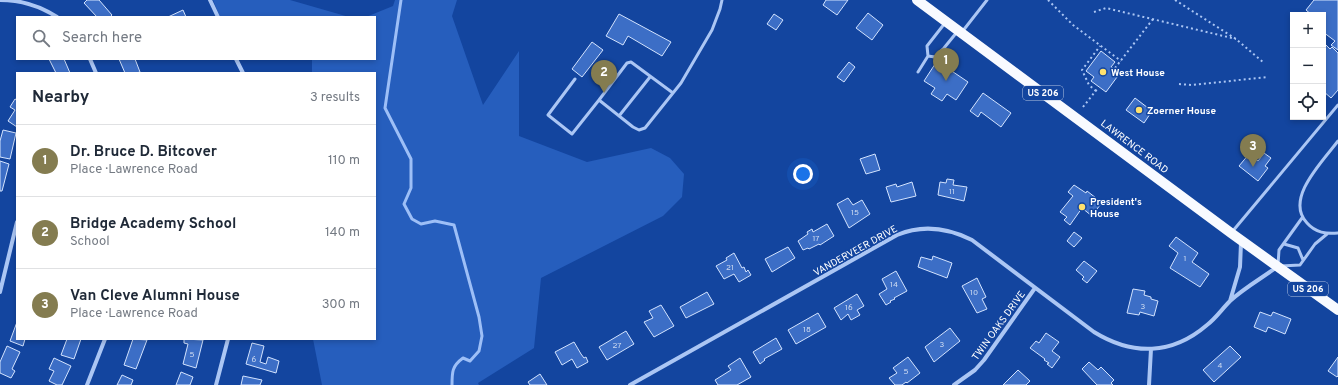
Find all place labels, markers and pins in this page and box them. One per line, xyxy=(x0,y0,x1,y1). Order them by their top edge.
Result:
pin: 1 xyxy=(933,48,959,81)
pin: 2 xyxy=(591,60,617,93)
marker: West House xyxy=(1098,67,1108,77)
place label: West House xyxy=(1111,67,1165,80)
marker: Zoerner House xyxy=(1134,105,1144,115)
place label: Zoerner House xyxy=(1147,105,1216,118)
pin: 3 xyxy=(1240,134,1266,167)
place label: President's House xyxy=(1090,196,1142,221)
marker: President's House xyxy=(1077,202,1087,212)

